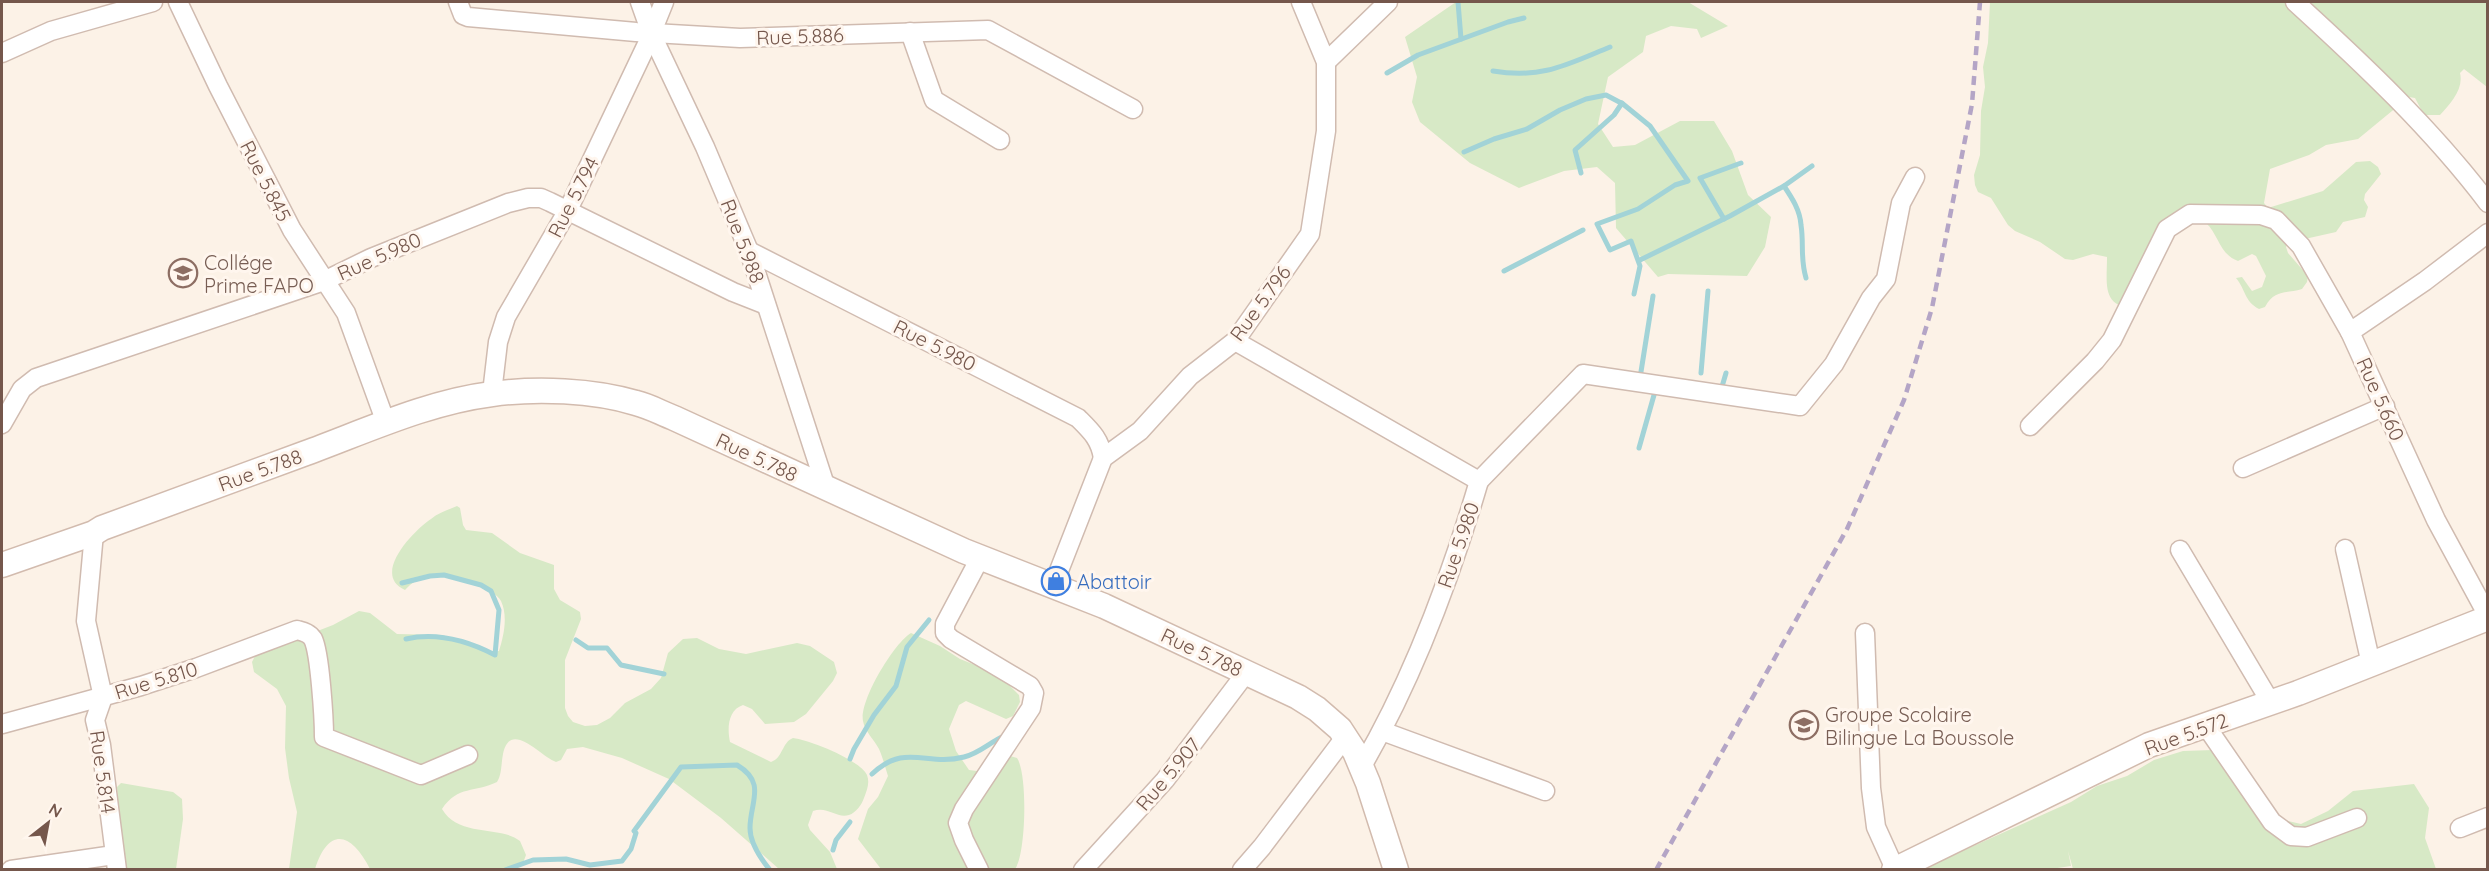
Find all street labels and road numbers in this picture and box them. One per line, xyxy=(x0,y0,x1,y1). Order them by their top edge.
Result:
street label: Rue 5.886 xyxy=(756,22,845,50)
street label: Rue 5.845 xyxy=(235,136,297,226)
street label: Rue 5.794 xyxy=(542,152,604,242)
street label: Rue 5.988 xyxy=(716,195,770,287)
street label: Rue 5.980 xyxy=(333,226,425,286)
street label: Rue 5.796 xyxy=(1224,260,1296,346)
street label: Rue 5.980 xyxy=(890,314,980,376)
street label: Rue 5.660 xyxy=(2352,353,2410,445)
street label: Rue 5.788 xyxy=(712,427,802,487)
street label: Rue 5.788 xyxy=(215,443,305,497)
street label: Rue 5.980 xyxy=(1432,499,1484,591)
street label: Rue 5.788 xyxy=(1157,622,1247,682)
street label: Rue 5.810 xyxy=(111,656,201,704)
street label: Rue 5.572 xyxy=(2141,707,2231,761)
street label: Rue 5.814 xyxy=(85,729,121,815)
street label: Rue 5.907 xyxy=(1130,732,1206,816)

